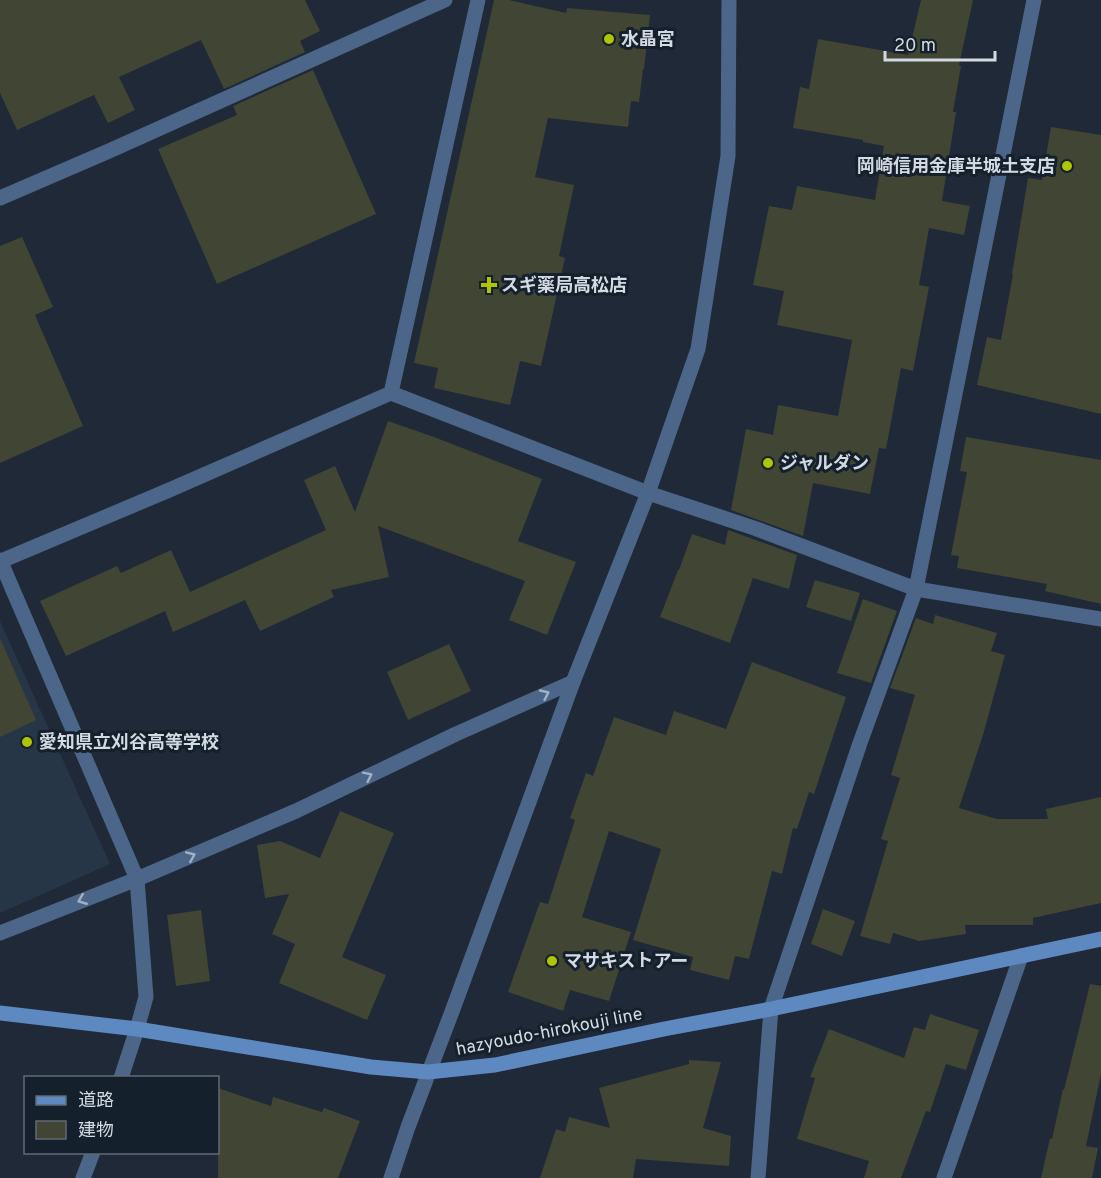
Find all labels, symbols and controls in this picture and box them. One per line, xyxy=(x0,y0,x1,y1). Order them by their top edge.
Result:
scale bar xyxy=(885,24,994,62)
place label: 水晶宮 xyxy=(621,29,675,52)
marker: 水晶宮 xyxy=(602,32,616,46)
text: 20 m xyxy=(894,35,936,58)
place label: 岡崎信用金庫半城土支店 xyxy=(857,156,1055,179)
marker: 岡崎信用金庫半城土支店 xyxy=(1060,159,1074,173)
place label: スギ薬局高松店 xyxy=(501,275,627,298)
marker: スギ薬局高松店 xyxy=(482,278,496,292)
place label: ジャルダン xyxy=(780,453,869,476)
marker: ジャルダン xyxy=(761,456,775,470)
one-way arrow xyxy=(539,690,550,702)
place label: 愛知県立刈谷高等学校 xyxy=(39,732,219,755)
marker: 愛知県立刈谷高等学校 xyxy=(20,735,34,749)
one-way arrow xyxy=(362,772,373,784)
one-way arrow xyxy=(184,851,195,863)
one-way arrow xyxy=(78,893,88,906)
place label: マサキストアー xyxy=(564,951,688,974)
marker: マサキストアー xyxy=(545,954,559,968)
street label: hazyoudo-hirokouji line xyxy=(454,1003,644,1062)
legend xyxy=(24,1076,219,1154)
text: 道路 xyxy=(78,1090,114,1113)
text: 建物 xyxy=(78,1120,114,1143)

